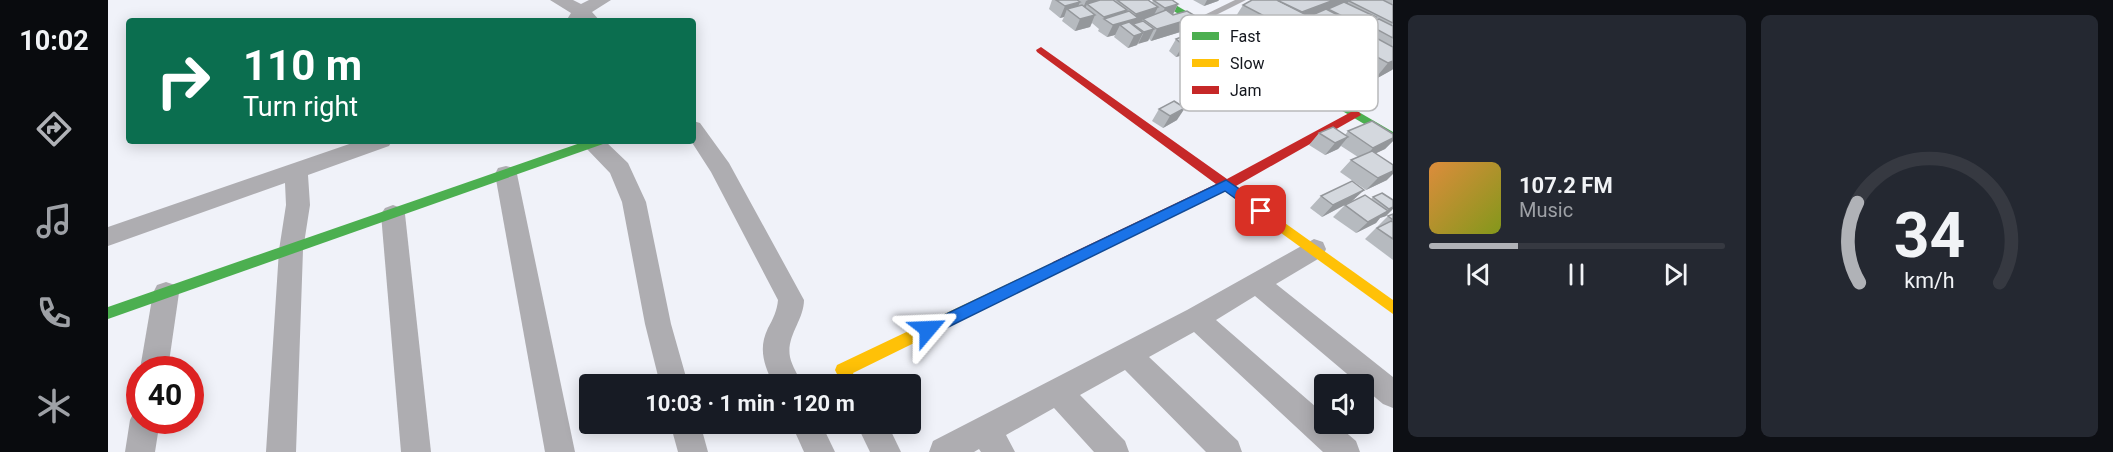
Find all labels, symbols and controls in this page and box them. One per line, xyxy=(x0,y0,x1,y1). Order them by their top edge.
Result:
legend xyxy=(1180,15,1378,111)
text: 10:02 xyxy=(19,25,89,57)
text: Fast xyxy=(1230,27,1261,46)
text: 110 m xyxy=(243,41,362,90)
icon: right xyxy=(144,42,222,120)
text: Slow xyxy=(1230,54,1265,73)
text: Jam xyxy=(1230,81,1262,100)
text: Turn right xyxy=(243,91,358,123)
icon: directions xyxy=(33,108,75,150)
text: 107.2 FM xyxy=(1519,173,1613,198)
pin xyxy=(1235,185,1286,236)
icon: arrive xyxy=(1244,194,1277,227)
text: Music xyxy=(1519,198,1573,222)
text: 34 xyxy=(1893,199,1965,272)
icon: music xyxy=(33,200,75,242)
icon: previous xyxy=(1462,258,1495,291)
icon: pause xyxy=(1560,258,1593,291)
icon: next xyxy=(1659,258,1692,291)
text: km/h xyxy=(1904,268,1954,293)
icon: phone xyxy=(33,292,75,334)
position arrow xyxy=(896,297,960,361)
speed limit sign: 40 xyxy=(126,356,204,434)
map controls xyxy=(1314,374,1374,434)
button: sound xyxy=(1314,374,1374,434)
icon: climate xyxy=(33,385,75,427)
text: 10:03 · 1 min · 120 m xyxy=(645,391,855,416)

